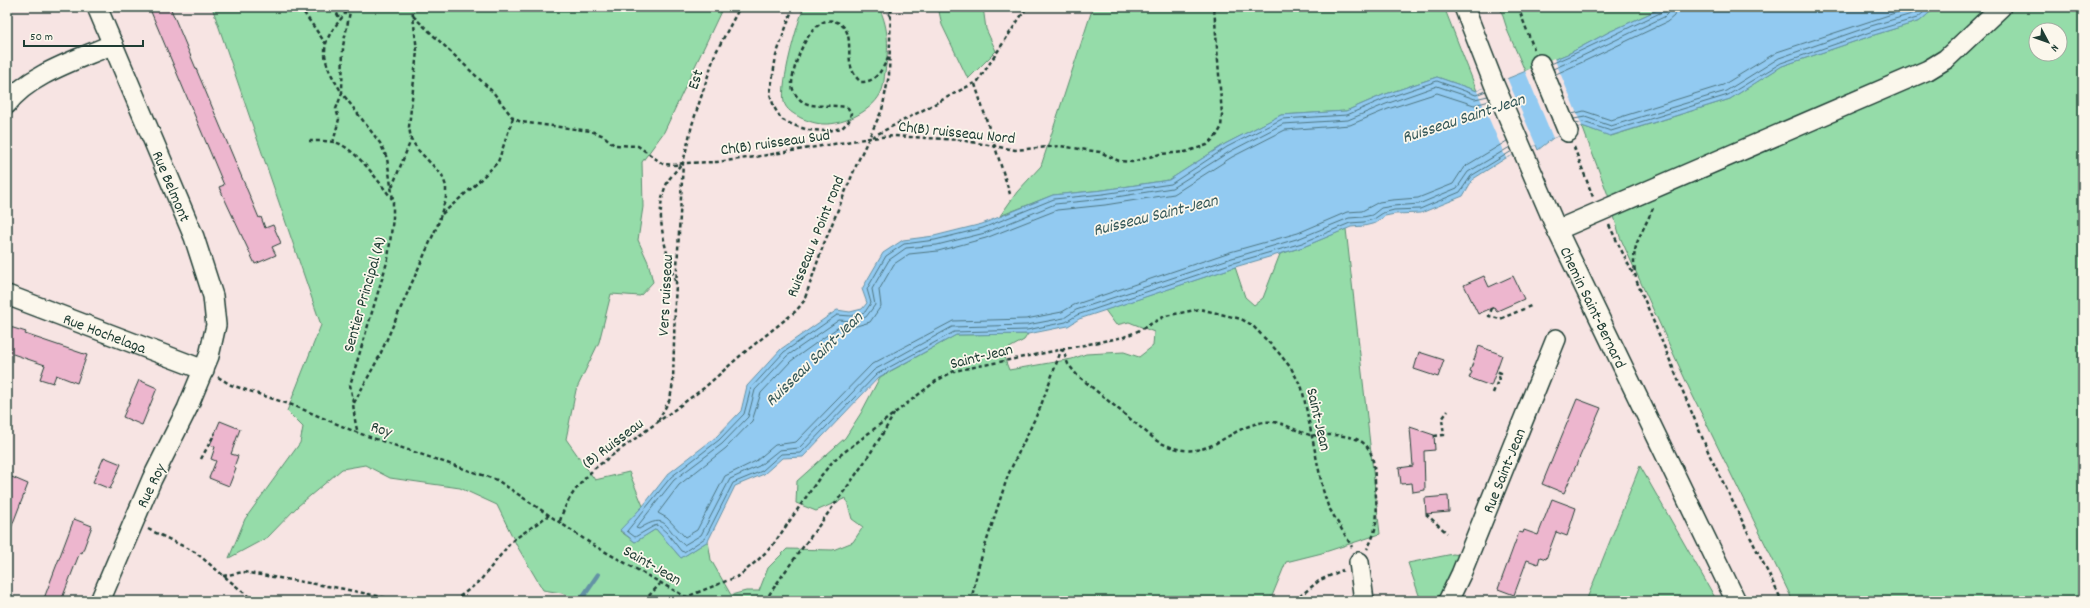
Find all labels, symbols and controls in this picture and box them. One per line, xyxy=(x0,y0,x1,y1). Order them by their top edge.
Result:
scale bar xyxy=(24,22,143,48)
north arrow xyxy=(2028,22,2068,62)
text: 50 m xyxy=(30,29,53,46)
text: N xyxy=(2046,40,2062,55)
street label: Est xyxy=(682,67,710,93)
water label: Ruisseau Saint-Jean xyxy=(1399,88,1529,151)
street label: Ch(B) ruisseau Nord xyxy=(897,116,1016,151)
street label: Ch(B) ruisseau Sud xyxy=(719,124,832,163)
street label: Rue Belmont xyxy=(145,148,195,226)
street label: Ruisseau & Point rond xyxy=(781,173,851,301)
water label: Ruisseau Saint-Jean xyxy=(1091,190,1222,244)
street label: Sentier Principal (A) xyxy=(338,234,393,355)
street label: Chemin Saint-Bernard xyxy=(1553,243,1631,373)
street label: Vers ruisseau xyxy=(653,254,680,337)
water label: Ruisseau Saint-Jean xyxy=(761,306,870,413)
street label: Rue Hochelaga xyxy=(59,308,150,361)
street label: Saint-Jean xyxy=(948,339,1015,376)
street label: Saint-Jean xyxy=(1299,386,1336,453)
street label: (B) Ruisseau xyxy=(578,413,649,475)
street label: Roy xyxy=(367,416,396,445)
street label: Rue Saint-Jean xyxy=(1478,425,1533,517)
street label: Rue Roy xyxy=(132,460,173,512)
street label: Saint-Jean xyxy=(618,540,685,592)

